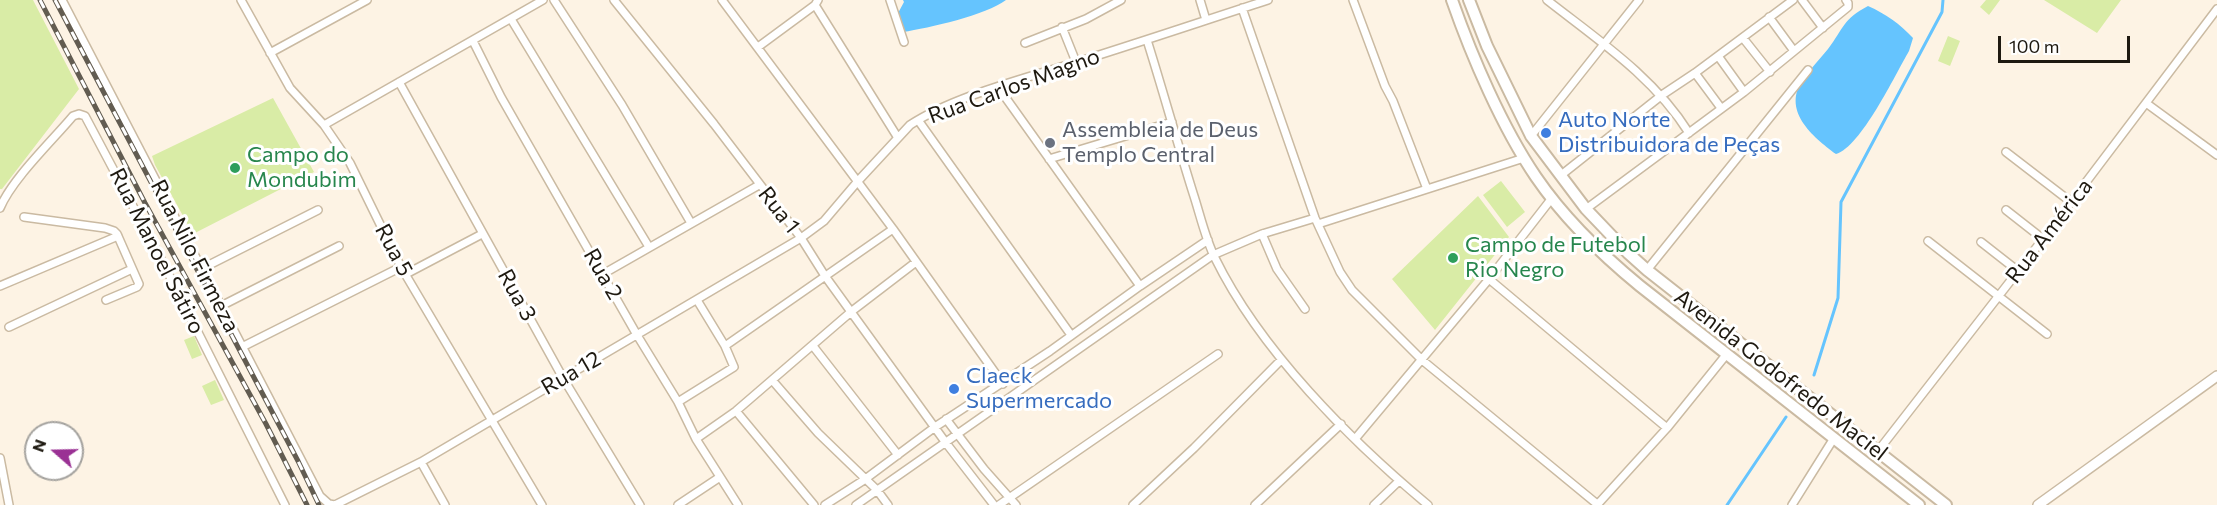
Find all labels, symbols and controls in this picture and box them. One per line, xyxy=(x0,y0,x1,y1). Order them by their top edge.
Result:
scale bar xyxy=(2001,24,2133,62)
text: 100 m xyxy=(2009,35,2059,57)
street label: Rua Carlos Magno xyxy=(925,43,1103,129)
place label: Auto Norte Distribuidora de Peças xyxy=(1558,107,1780,158)
place label: Assembleia de Deus Templo Central xyxy=(1062,117,1258,168)
marker: Auto Norte Distribuidora de Peças xyxy=(1539,126,1553,140)
marker: Assembleia de Deus Templo Central xyxy=(1043,136,1057,150)
place label: Campo do Mondubim xyxy=(247,142,357,194)
marker: Campo do Mondubim xyxy=(228,161,242,175)
street label: Rua Manoel Sátiro xyxy=(104,164,210,338)
street label: Rua América xyxy=(2000,173,2098,289)
street label: Rua Nilo Firmeza xyxy=(145,175,245,337)
street label: Rua 1 xyxy=(753,181,805,239)
street label: Rua 5 xyxy=(369,219,419,281)
place label: Campo de Futebol Rio Negro xyxy=(1465,232,1646,284)
street label: Rua 2 xyxy=(578,244,628,304)
marker: Campo de Futebol Rio Negro xyxy=(1446,251,1460,265)
street label: Rua 3 xyxy=(492,264,542,326)
street label: Avenida Godofredo Maciel xyxy=(1669,284,1893,466)
street label: Rua 12 xyxy=(537,346,605,400)
place label: Claeck Supermercado xyxy=(966,363,1112,414)
marker: Claeck Supermercado xyxy=(947,382,961,396)
north arrow xyxy=(24,421,84,481)
text: N xyxy=(28,436,49,454)

